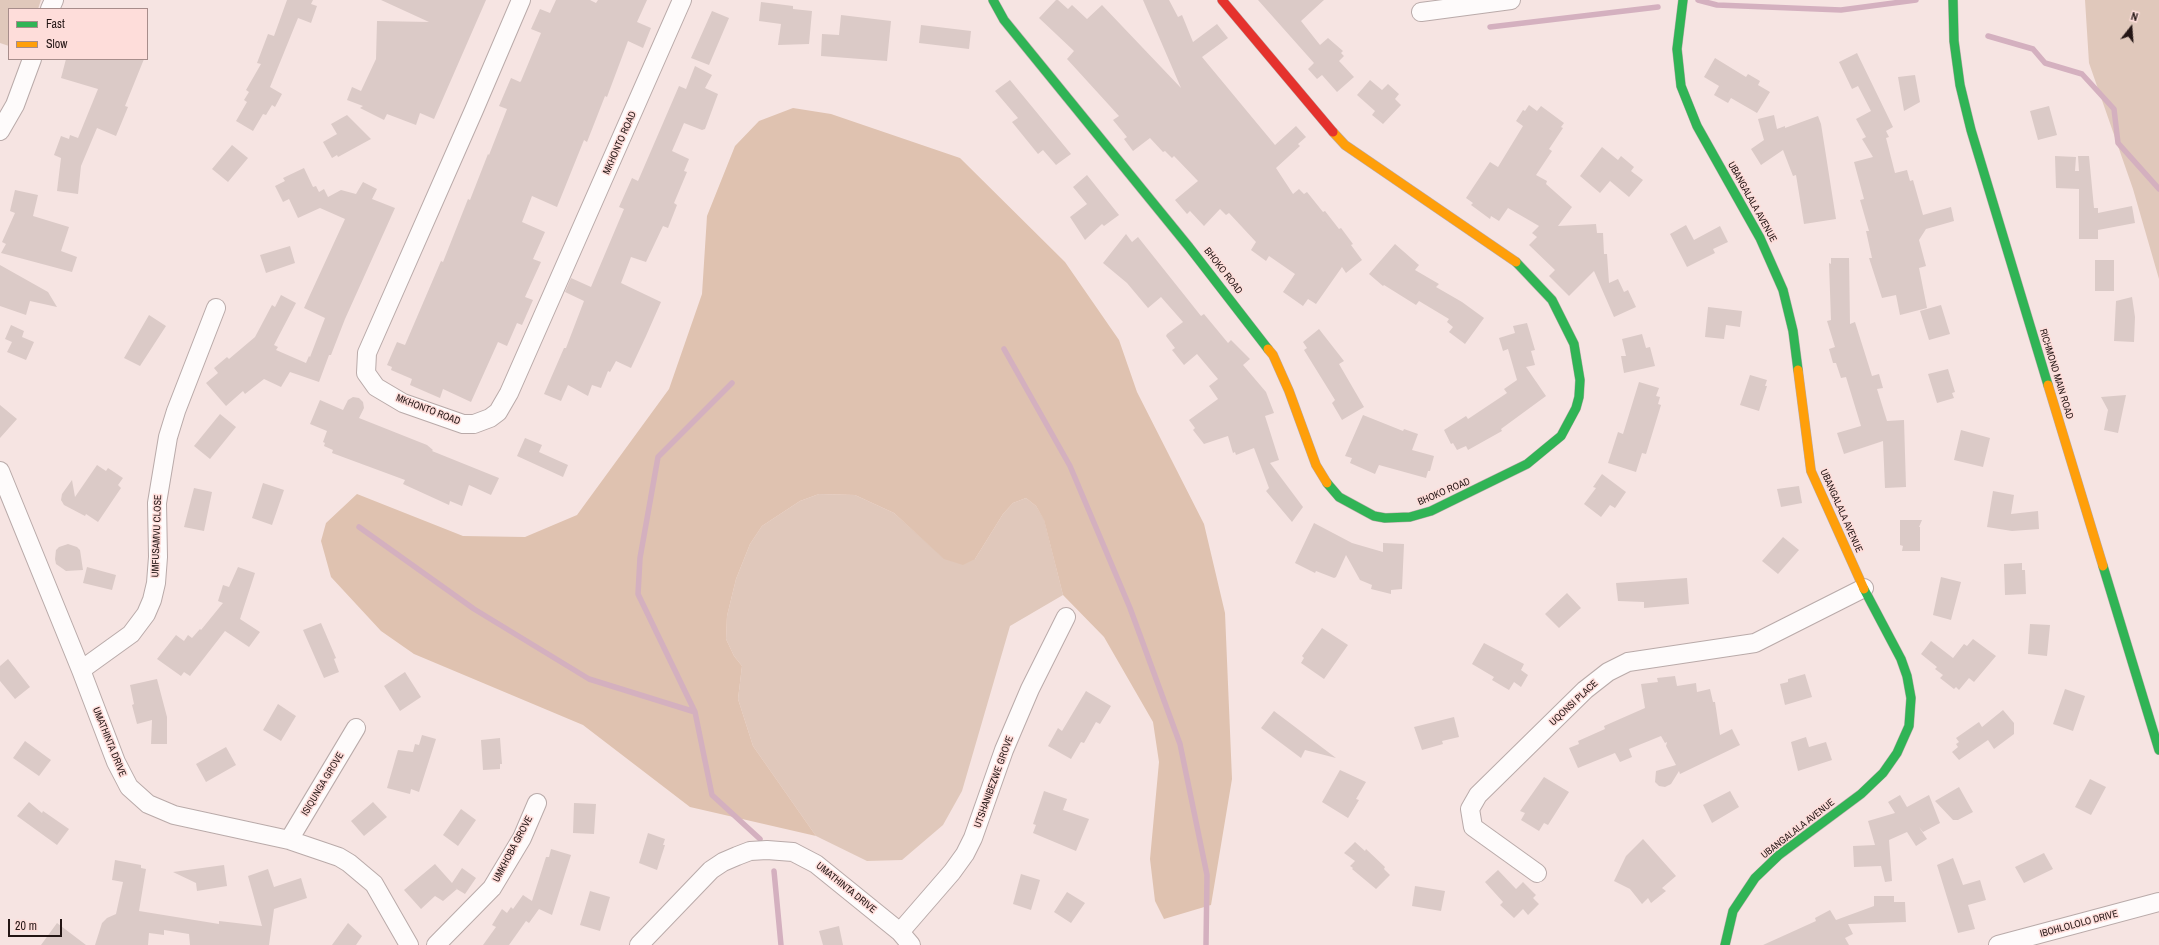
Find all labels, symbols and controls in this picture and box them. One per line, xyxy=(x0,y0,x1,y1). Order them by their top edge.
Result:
legend xyxy=(8,8,148,60)
north arrow xyxy=(2111,8,2151,48)
text: N xyxy=(2129,9,2140,24)
text: Fast xyxy=(46,16,65,32)
text: Slow xyxy=(46,36,67,52)
street label: MKHONTO ROAD xyxy=(601,110,639,176)
street label: UBANGALALA AVENUE xyxy=(1725,160,1779,244)
street label: BHOKO ROAD xyxy=(1201,245,1245,297)
street label: RICHMOND MAIN ROAD xyxy=(2037,327,2075,421)
street label: MKHONTO ROAD xyxy=(394,392,462,428)
street label: UBANGALALA AVENUE xyxy=(1817,467,1865,555)
street label: BHOKO ROAD xyxy=(1416,476,1472,508)
street label: UMFUSAMVU CLOSE xyxy=(150,494,164,578)
street label: UQONSI PLACE xyxy=(1547,678,1601,728)
street label: UMATHINTA DRIVE xyxy=(90,705,128,779)
street label: UTSHANIBEZWE GROVE xyxy=(972,734,1016,830)
street label: ISIQUNGA GROVE xyxy=(299,750,347,818)
street label: UBANGALALA AVENUE xyxy=(1759,797,1837,861)
street label: UMKHOBA GROVE xyxy=(490,814,536,884)
street label: UMATHINTA DRIVE xyxy=(813,860,879,916)
street label: IBOHLOLOLO DRIVE xyxy=(2039,908,2119,940)
scale bar xyxy=(10,911,64,937)
text: 20 m xyxy=(15,918,37,934)

